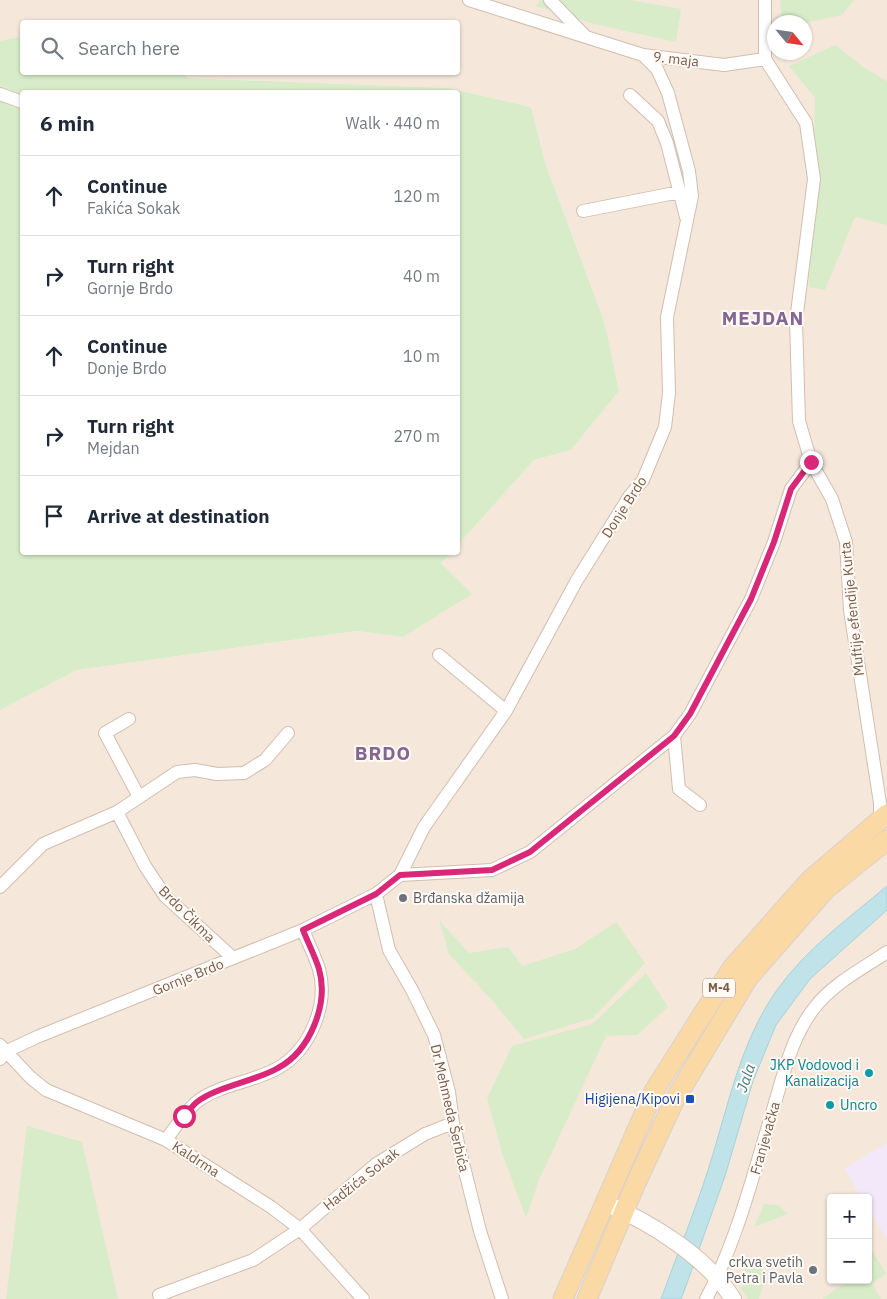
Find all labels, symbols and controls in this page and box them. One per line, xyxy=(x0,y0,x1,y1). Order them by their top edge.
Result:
north arrow xyxy=(767,15,812,60)
search box xyxy=(20,20,460,75)
icon: search xyxy=(38,34,66,62)
text: Search here xyxy=(78,36,180,60)
street label: 9. maja xyxy=(652,47,701,71)
text: 6 min xyxy=(40,109,95,137)
text: Walk · 440 m xyxy=(345,113,440,133)
text: Continue xyxy=(87,174,167,198)
icon: ahead xyxy=(40,182,68,210)
text: 120 m xyxy=(393,186,440,206)
text: Fakića Sokak xyxy=(87,198,180,218)
text: Turn right xyxy=(87,254,174,278)
icon: right xyxy=(40,262,68,290)
text: 40 m xyxy=(403,266,440,286)
text: Gornje Brdo xyxy=(87,278,173,298)
district label: MEJDAN xyxy=(722,306,804,330)
text: Continue xyxy=(87,334,167,358)
icon: ahead xyxy=(40,342,68,370)
text: 10 m xyxy=(403,346,440,366)
text: Donje Brdo xyxy=(87,358,167,378)
text: Turn right xyxy=(87,414,174,438)
icon: right xyxy=(40,422,68,450)
text: 270 m xyxy=(393,426,440,446)
text: Mejdan xyxy=(87,438,140,458)
route end xyxy=(800,451,823,474)
street label: Donje Brdo xyxy=(597,473,651,541)
icon: arrive xyxy=(40,502,68,530)
text: Arrive at destination xyxy=(87,504,270,528)
street label: Muftije efendije Kurta xyxy=(836,540,868,677)
district label: BRDO xyxy=(355,741,411,765)
street label: Brdo Čikma xyxy=(155,881,220,946)
place label: Brđanska džamija xyxy=(413,889,525,907)
marker: Brđanska džamija xyxy=(397,892,409,904)
street label: Gornje Brdo xyxy=(150,954,226,999)
road number: M-4 xyxy=(703,978,735,998)
street label: Dr Mehmeda Šerbića xyxy=(427,1042,475,1174)
place label: JKP Vodovod i Kanalizacija xyxy=(770,1056,860,1090)
water label: Jala xyxy=(732,1061,759,1095)
marker: JKP Vodovod i Kanalizacija xyxy=(863,1067,875,1079)
place label: Higijena/Kipovi xyxy=(585,1090,680,1108)
marker: Higijena/Kipovi xyxy=(684,1093,696,1105)
place label: Uncro xyxy=(840,1096,878,1114)
street label: Franjevačka xyxy=(746,1099,784,1177)
marker: Uncro xyxy=(824,1099,836,1111)
route start xyxy=(173,1105,196,1128)
street label: Kaldrma xyxy=(169,1137,224,1181)
street label: Hadžića Sokak xyxy=(319,1143,403,1214)
map controls xyxy=(827,1194,872,1284)
button: + xyxy=(827,1194,872,1239)
button: − xyxy=(827,1239,872,1284)
place label: crkva svetih Petra i Pavla xyxy=(726,1253,804,1287)
marker: crkva svetih Petra i Pavla xyxy=(807,1264,819,1276)

